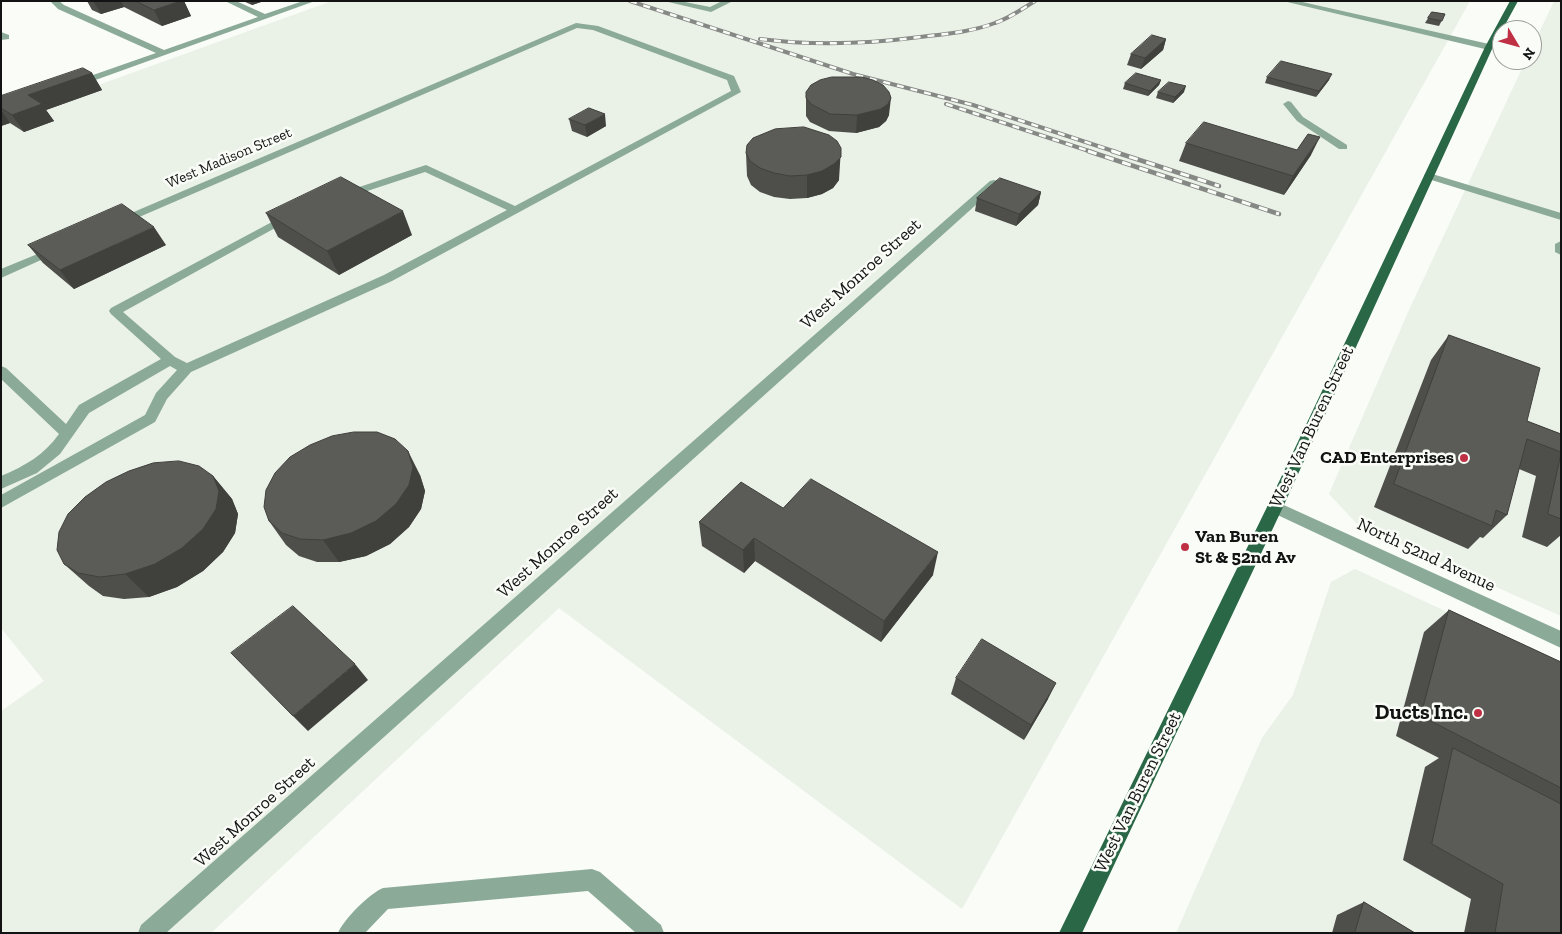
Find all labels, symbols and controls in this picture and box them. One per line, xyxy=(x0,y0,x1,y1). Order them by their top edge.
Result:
north arrow xyxy=(1492,20,1542,70)
text: N xyxy=(1519,44,1539,63)
street label: West Madison Street xyxy=(164,123,294,193)
street label: West Monroe Street xyxy=(796,214,926,334)
street label: West Van Buren Street xyxy=(1265,343,1359,511)
place label: CAD Enterprises xyxy=(1320,447,1454,469)
marker: CAD Enterprises xyxy=(1458,452,1470,464)
street label: West Monroe Street xyxy=(493,483,623,603)
street label: North 52nd Avenue xyxy=(1353,513,1499,597)
place label: Van Buren St & 52nd Av xyxy=(1195,526,1296,568)
marker: Van Buren St & 52nd Av xyxy=(1179,541,1191,553)
place label: Ducts Inc. xyxy=(1375,700,1468,726)
marker: Ducts Inc. xyxy=(1472,707,1484,719)
street label: West Van Buren Street xyxy=(1090,708,1186,876)
street label: West Monroe Street xyxy=(190,752,320,872)

